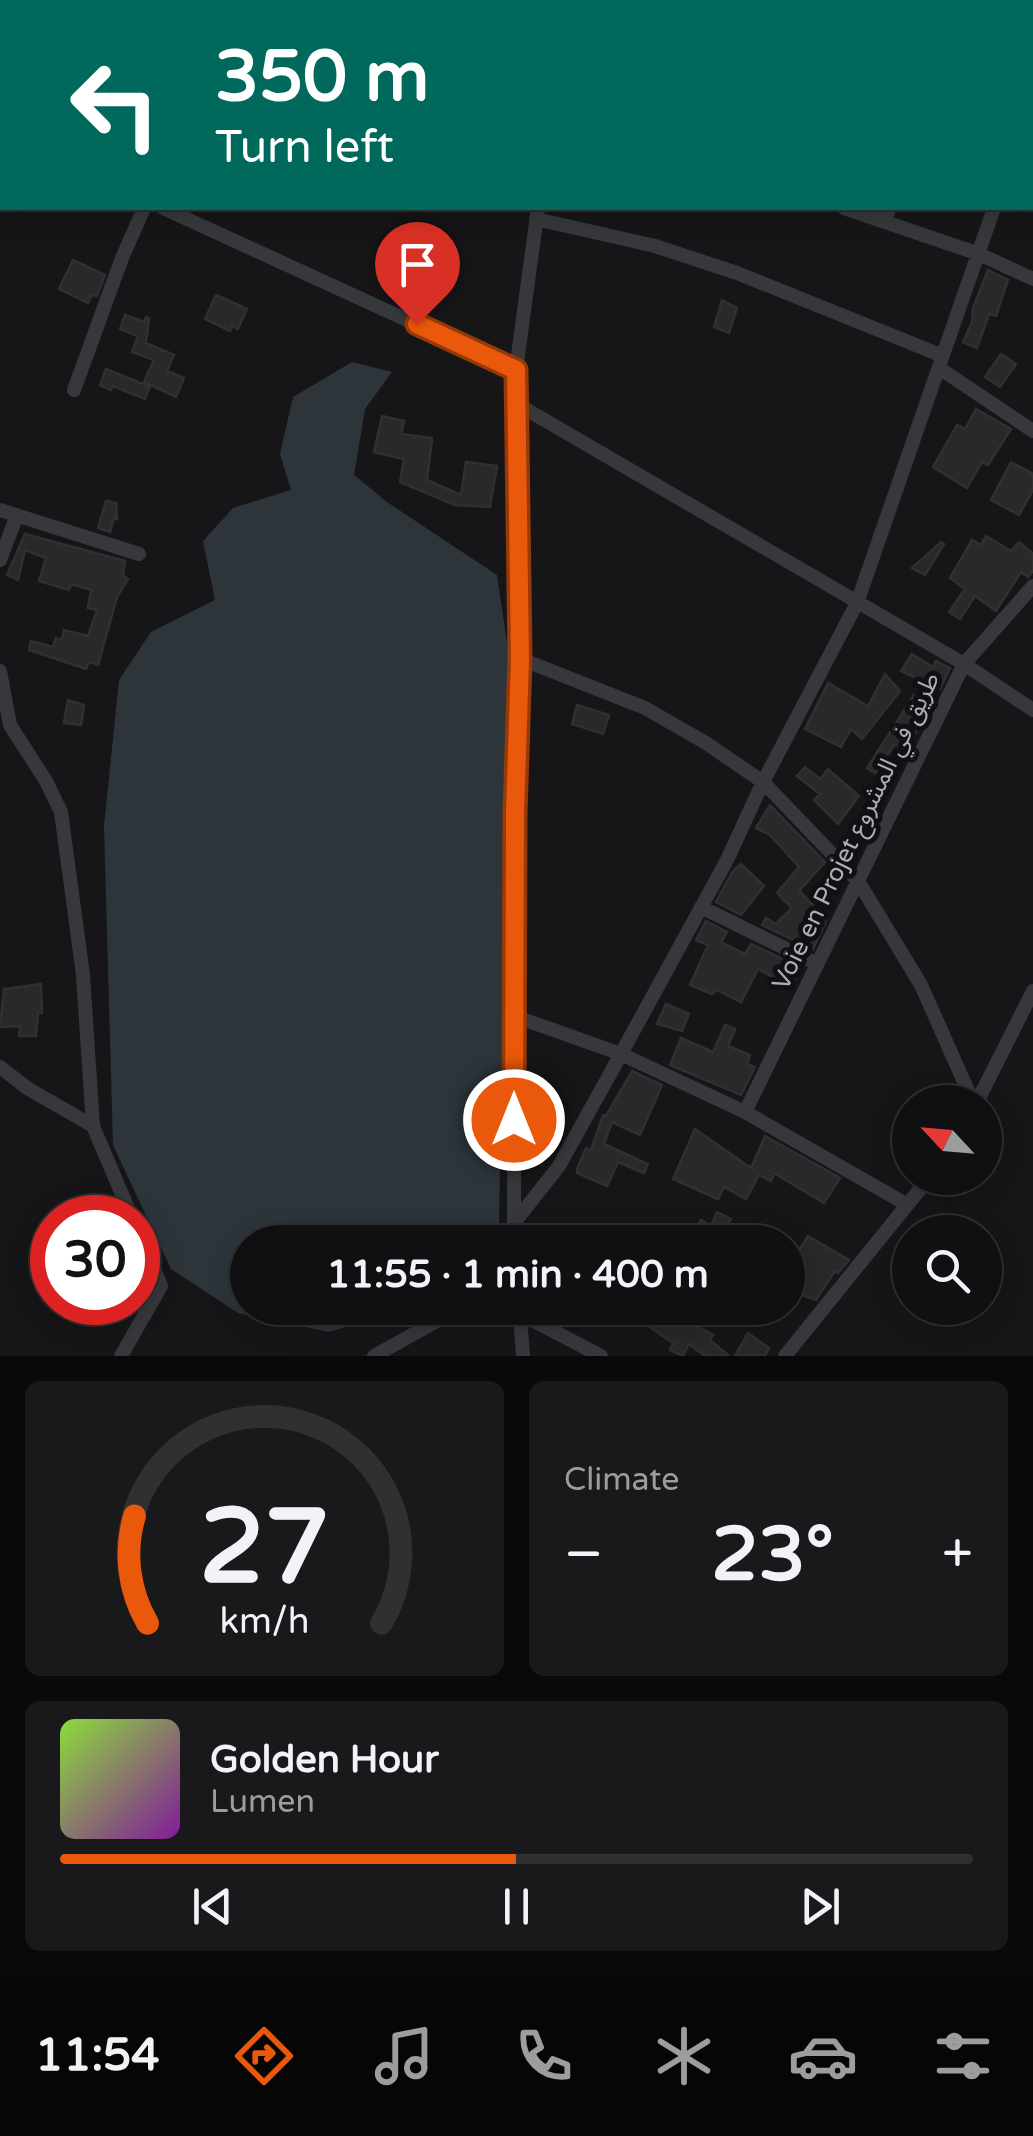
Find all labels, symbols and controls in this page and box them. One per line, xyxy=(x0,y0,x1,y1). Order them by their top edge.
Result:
text: 350 m xyxy=(215,36,429,120)
icon: left xyxy=(50,40,180,170)
text: Turn left xyxy=(215,121,394,175)
pin xyxy=(375,222,460,325)
icon: arrive xyxy=(390,237,445,292)
street label: Voie en Projet طريق في المشروع xyxy=(766,667,950,996)
position arrow xyxy=(462,1068,566,1172)
north arrow xyxy=(892,1085,1002,1195)
map controls xyxy=(892,1085,1002,1325)
speed limit sign: 30 xyxy=(30,1195,160,1325)
button: search xyxy=(892,1215,1002,1325)
text: 11:55 · 1 min · 400 m xyxy=(326,1252,709,1298)
text: Climate xyxy=(564,1461,679,1499)
text: 27 xyxy=(199,1486,330,1611)
text: 23° xyxy=(711,1510,834,1600)
text: − xyxy=(564,1522,603,1588)
text: + xyxy=(942,1522,973,1588)
text: km/h xyxy=(220,1600,309,1643)
text: Golden Hour xyxy=(210,1737,439,1783)
text: Lumen xyxy=(210,1783,315,1821)
icon: previous xyxy=(185,1879,240,1934)
icon: pause xyxy=(489,1879,544,1934)
icon: next xyxy=(793,1879,848,1934)
icon: directions xyxy=(229,2021,299,2091)
icon: music xyxy=(369,2021,439,2091)
icon: phone xyxy=(509,2021,579,2091)
icon: climate xyxy=(649,2021,719,2091)
icon: car xyxy=(788,2021,858,2091)
icon: filters xyxy=(928,2021,998,2091)
text: 11:54 xyxy=(35,2029,160,2083)

